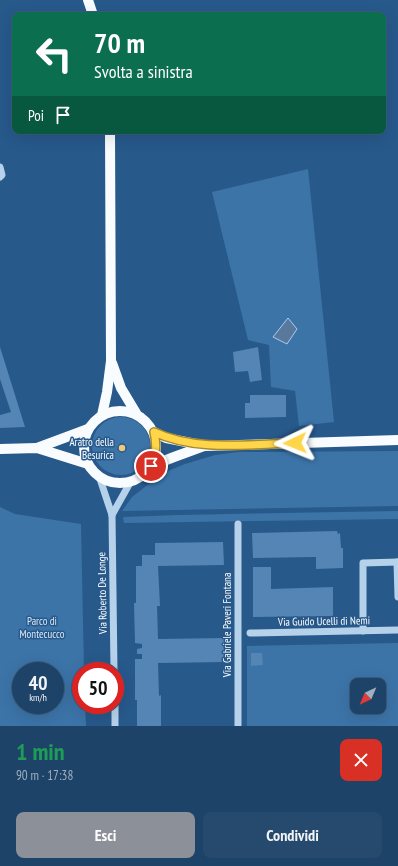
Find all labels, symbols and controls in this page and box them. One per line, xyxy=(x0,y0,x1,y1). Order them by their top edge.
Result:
text: 70 m xyxy=(94,24,145,61)
icon: left xyxy=(28,28,80,80)
text: Svolta a sinistra xyxy=(94,60,193,83)
icon: arrive xyxy=(52,104,74,126)
text: Poi xyxy=(28,106,44,125)
position arrow xyxy=(274,422,316,464)
place label: Aratro della Besurica xyxy=(69,435,114,462)
marker: Aratro della Besurica xyxy=(117,443,127,453)
pin xyxy=(134,449,168,483)
icon: arrive xyxy=(140,455,162,477)
street label: Via Roberto De Longe xyxy=(94,551,110,635)
street label: Via Gabriele Paveri Fontana xyxy=(220,573,234,678)
street label: Via Guido Ucelli di Nemi xyxy=(277,613,370,629)
park label: Parco di Montecucco xyxy=(20,614,65,641)
speed limit sign: 50 xyxy=(72,662,124,714)
text: 40 xyxy=(28,670,48,696)
north arrow xyxy=(350,678,386,714)
map controls xyxy=(350,678,386,714)
text: km/h xyxy=(29,691,47,704)
text: 1 min xyxy=(16,736,64,767)
button: close xyxy=(340,739,382,781)
text: 90 m · 17:38 xyxy=(16,767,73,784)
button: Esci xyxy=(16,812,195,858)
button: Condividi xyxy=(203,812,382,858)

